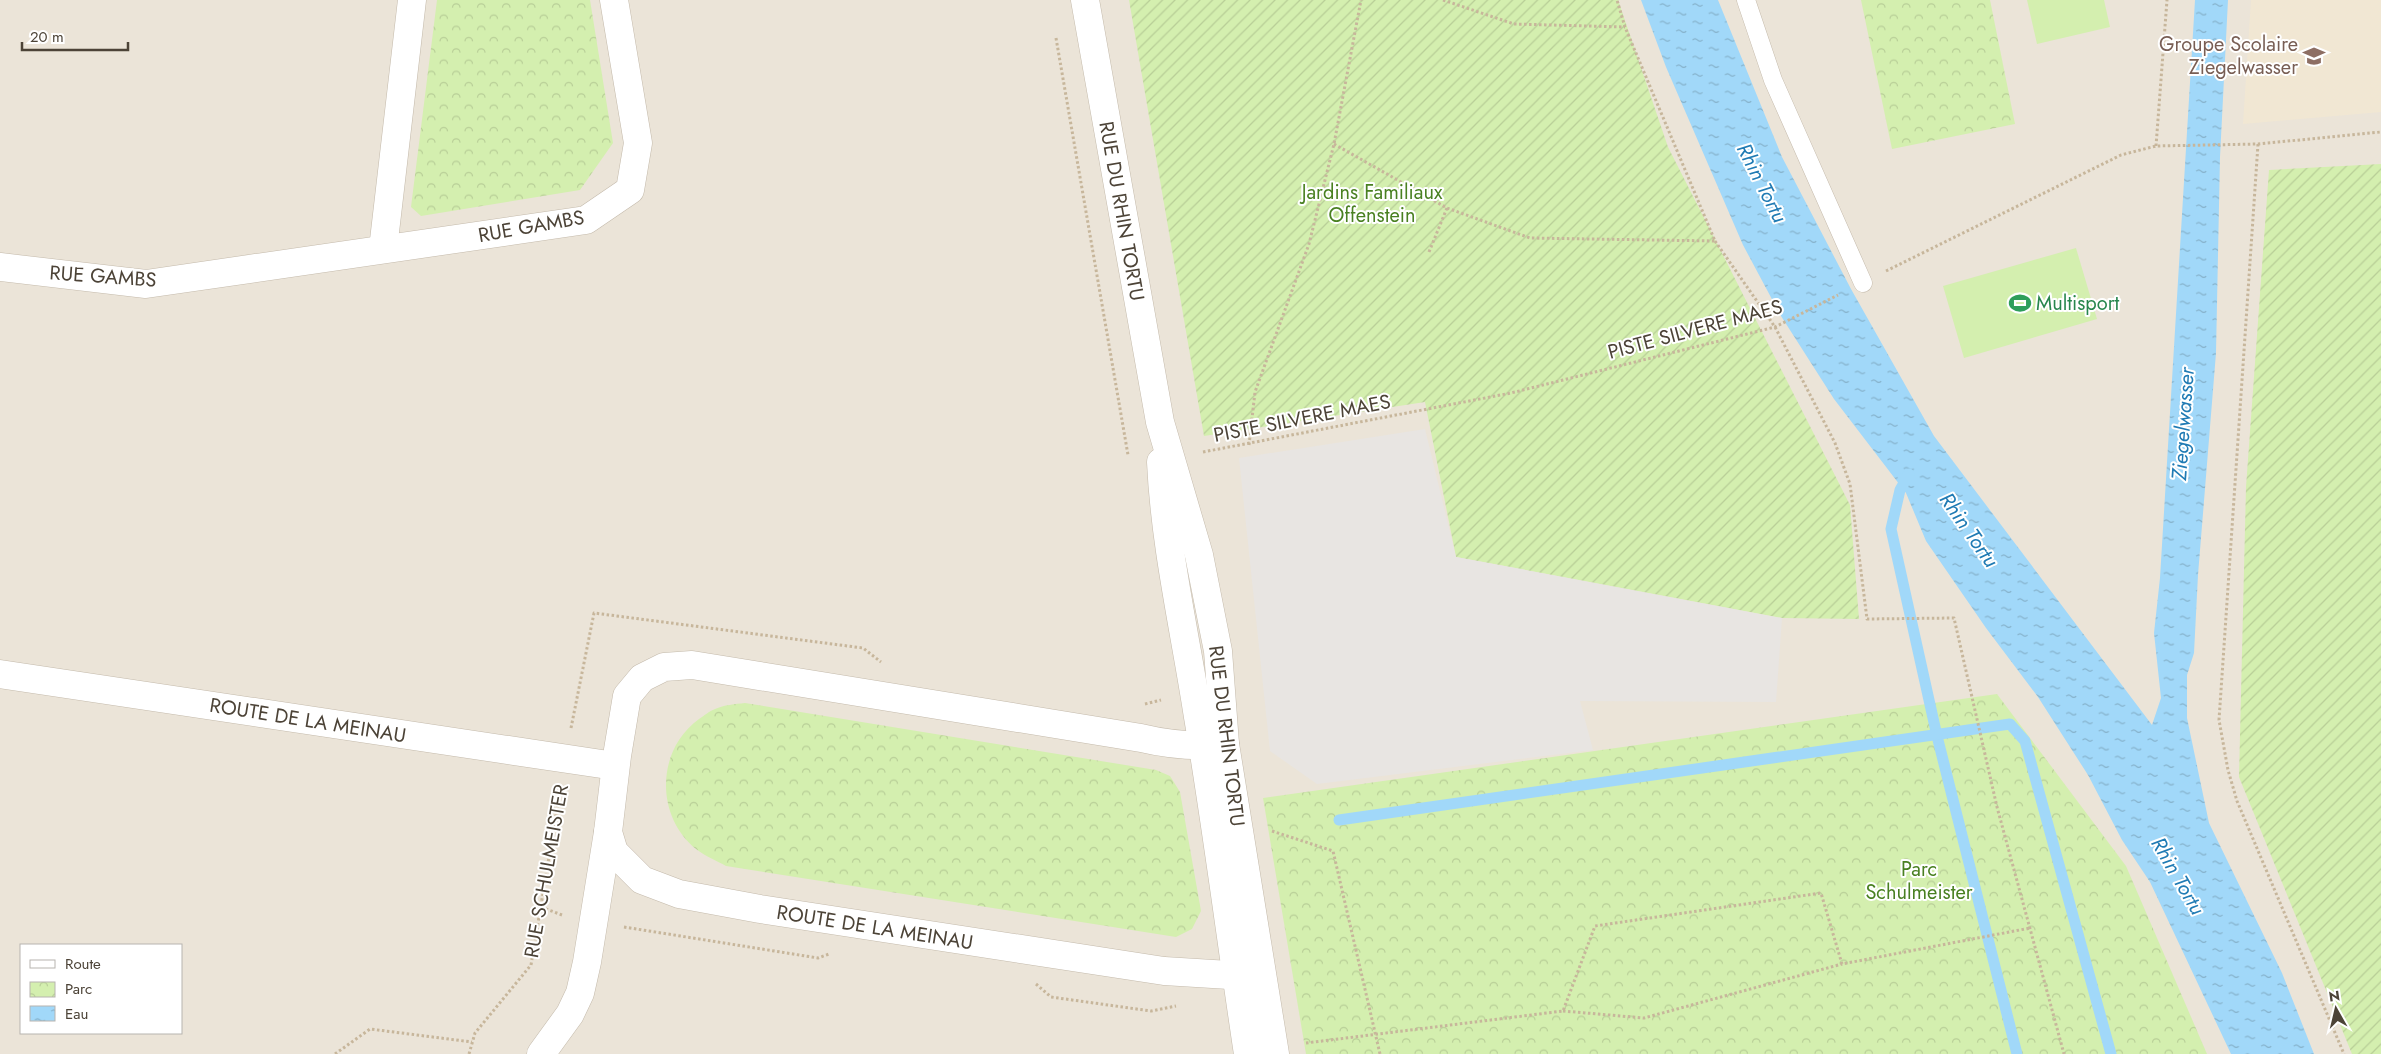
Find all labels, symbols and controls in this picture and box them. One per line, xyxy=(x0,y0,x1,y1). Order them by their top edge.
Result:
scale bar xyxy=(22,20,129,52)
text: 20 m xyxy=(30,26,64,48)
place label: Groupe Scolaire Ziegelwasser xyxy=(2159,30,2298,82)
school or university icon: Groupe Scolaire Ziegelwasser xyxy=(2301,43,2327,69)
street label: RUE DU RHIN TORTU xyxy=(1091,119,1152,303)
water label: Rhin Tortu xyxy=(1729,138,1795,228)
park label: Jardins Familiaux Offenstein xyxy=(1299,178,1443,230)
street label: RUE GAMBS xyxy=(476,203,586,250)
street label: RUE GAMBS xyxy=(49,258,157,295)
place label: Multisport xyxy=(2036,289,2120,318)
sports icon: Multisport xyxy=(2007,290,2033,316)
street label: PISTE SILVERE MAES xyxy=(1605,292,1786,367)
water label: Ziegelwasser xyxy=(2164,366,2202,482)
street label: PISTE SILVERE MAES xyxy=(1211,387,1393,450)
water label: Rhin Tortu xyxy=(1932,486,2006,574)
street label: RUE DU RHIN TORTU xyxy=(1201,644,1252,828)
street label: ROUTE DE LA MEINAU xyxy=(208,691,408,750)
street label: RUE SCHULMEISTER xyxy=(517,782,576,960)
water label: Rhin Tortu xyxy=(2144,831,2213,921)
park label: Parc Schulmeister xyxy=(1865,855,1973,907)
street label: ROUTE DE LA MEINAU xyxy=(775,898,975,957)
legend xyxy=(20,944,182,1034)
text: Route xyxy=(65,953,101,975)
text: Parc xyxy=(65,978,92,1000)
north arrow xyxy=(2311,984,2361,1034)
text: N xyxy=(2327,985,2341,1007)
text: Eau xyxy=(65,1003,88,1025)

